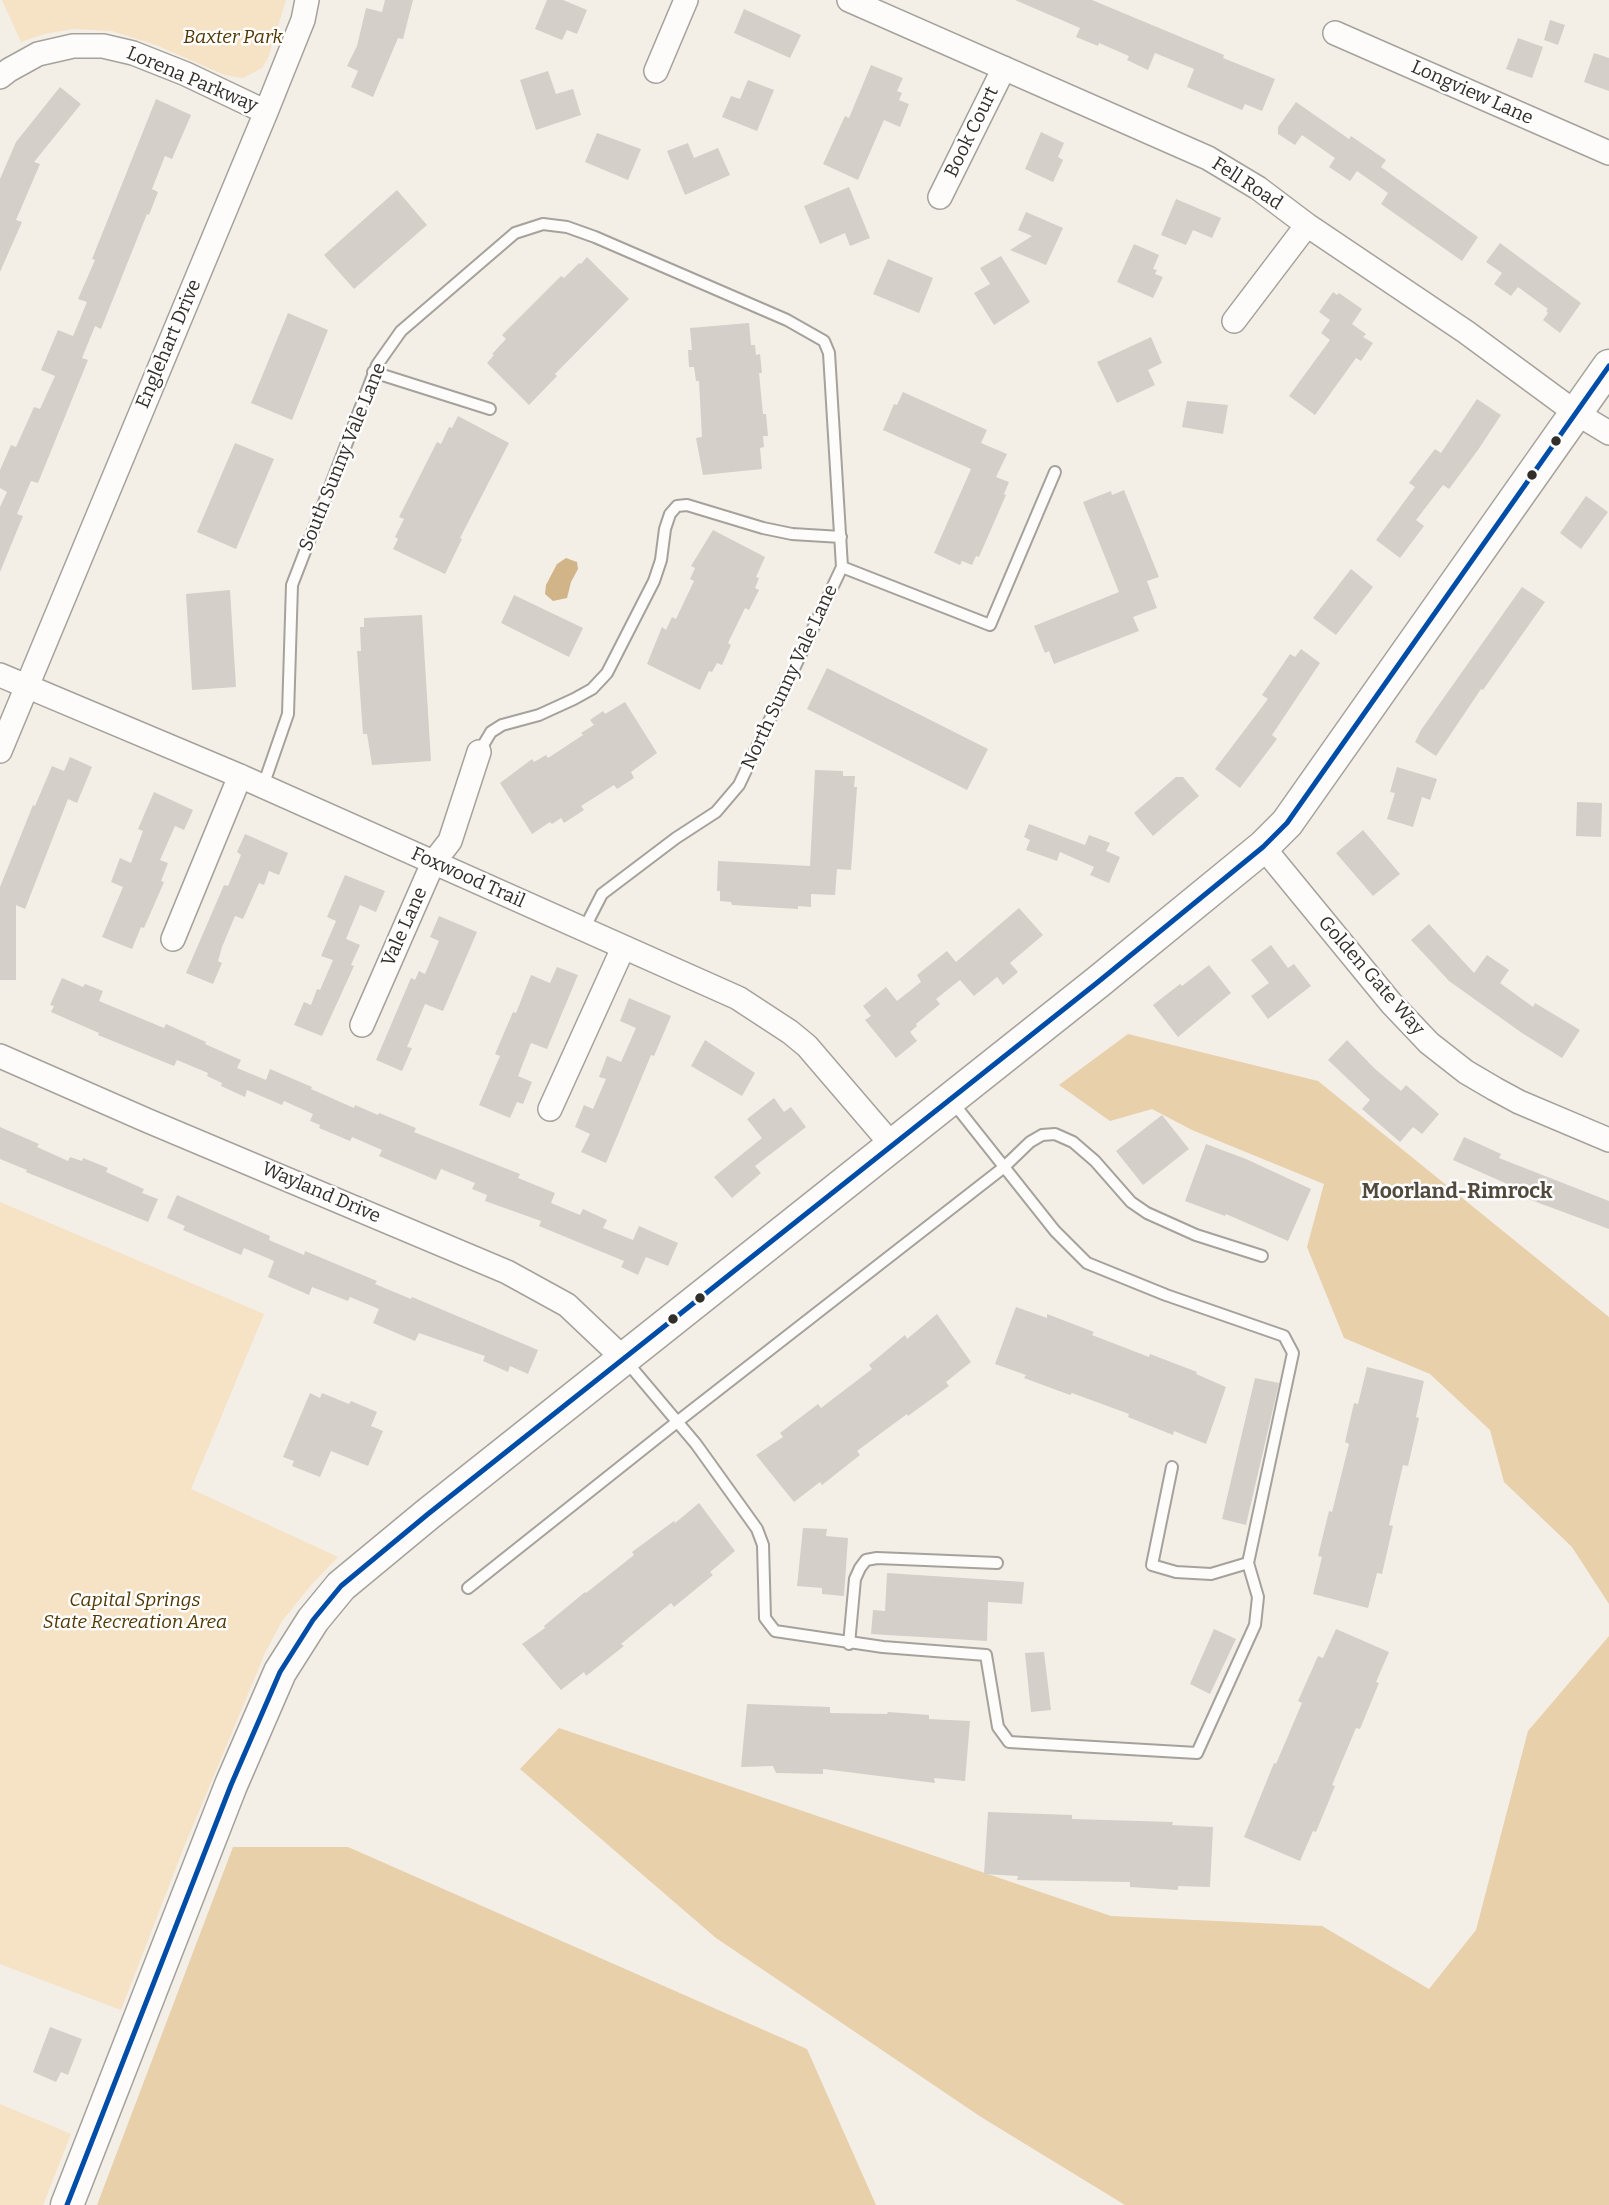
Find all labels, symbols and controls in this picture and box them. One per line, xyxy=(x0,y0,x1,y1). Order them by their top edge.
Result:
park label: Baxter Park xyxy=(183,27,283,49)
street label: Lorena Parkway xyxy=(123,42,261,118)
street label: Longview Lane xyxy=(1407,56,1537,130)
street label: Book Court xyxy=(940,83,1004,181)
street label: Fell Road xyxy=(1207,153,1287,215)
street label: Englehart Drive xyxy=(132,276,206,412)
street label: South Sunny Vale Lane xyxy=(295,360,391,554)
unlabelled marker xyxy=(1549,434,1563,448)
unlabelled marker xyxy=(1525,468,1539,482)
street label: North Sunny Vale Lane xyxy=(737,581,843,773)
street label: Foxwood Trail xyxy=(408,843,528,913)
street label: Vale Lane xyxy=(377,884,433,970)
street label: Golden Gate Way xyxy=(1313,912,1429,1040)
street label: Wayland Drive xyxy=(258,1158,384,1228)
district label: Moorland-Rimrock xyxy=(1362,1179,1552,1205)
unlabelled marker xyxy=(693,1291,707,1305)
unlabelled marker xyxy=(666,1312,680,1326)
park label: Capital Springs State Recreation Area xyxy=(43,1590,227,1634)

